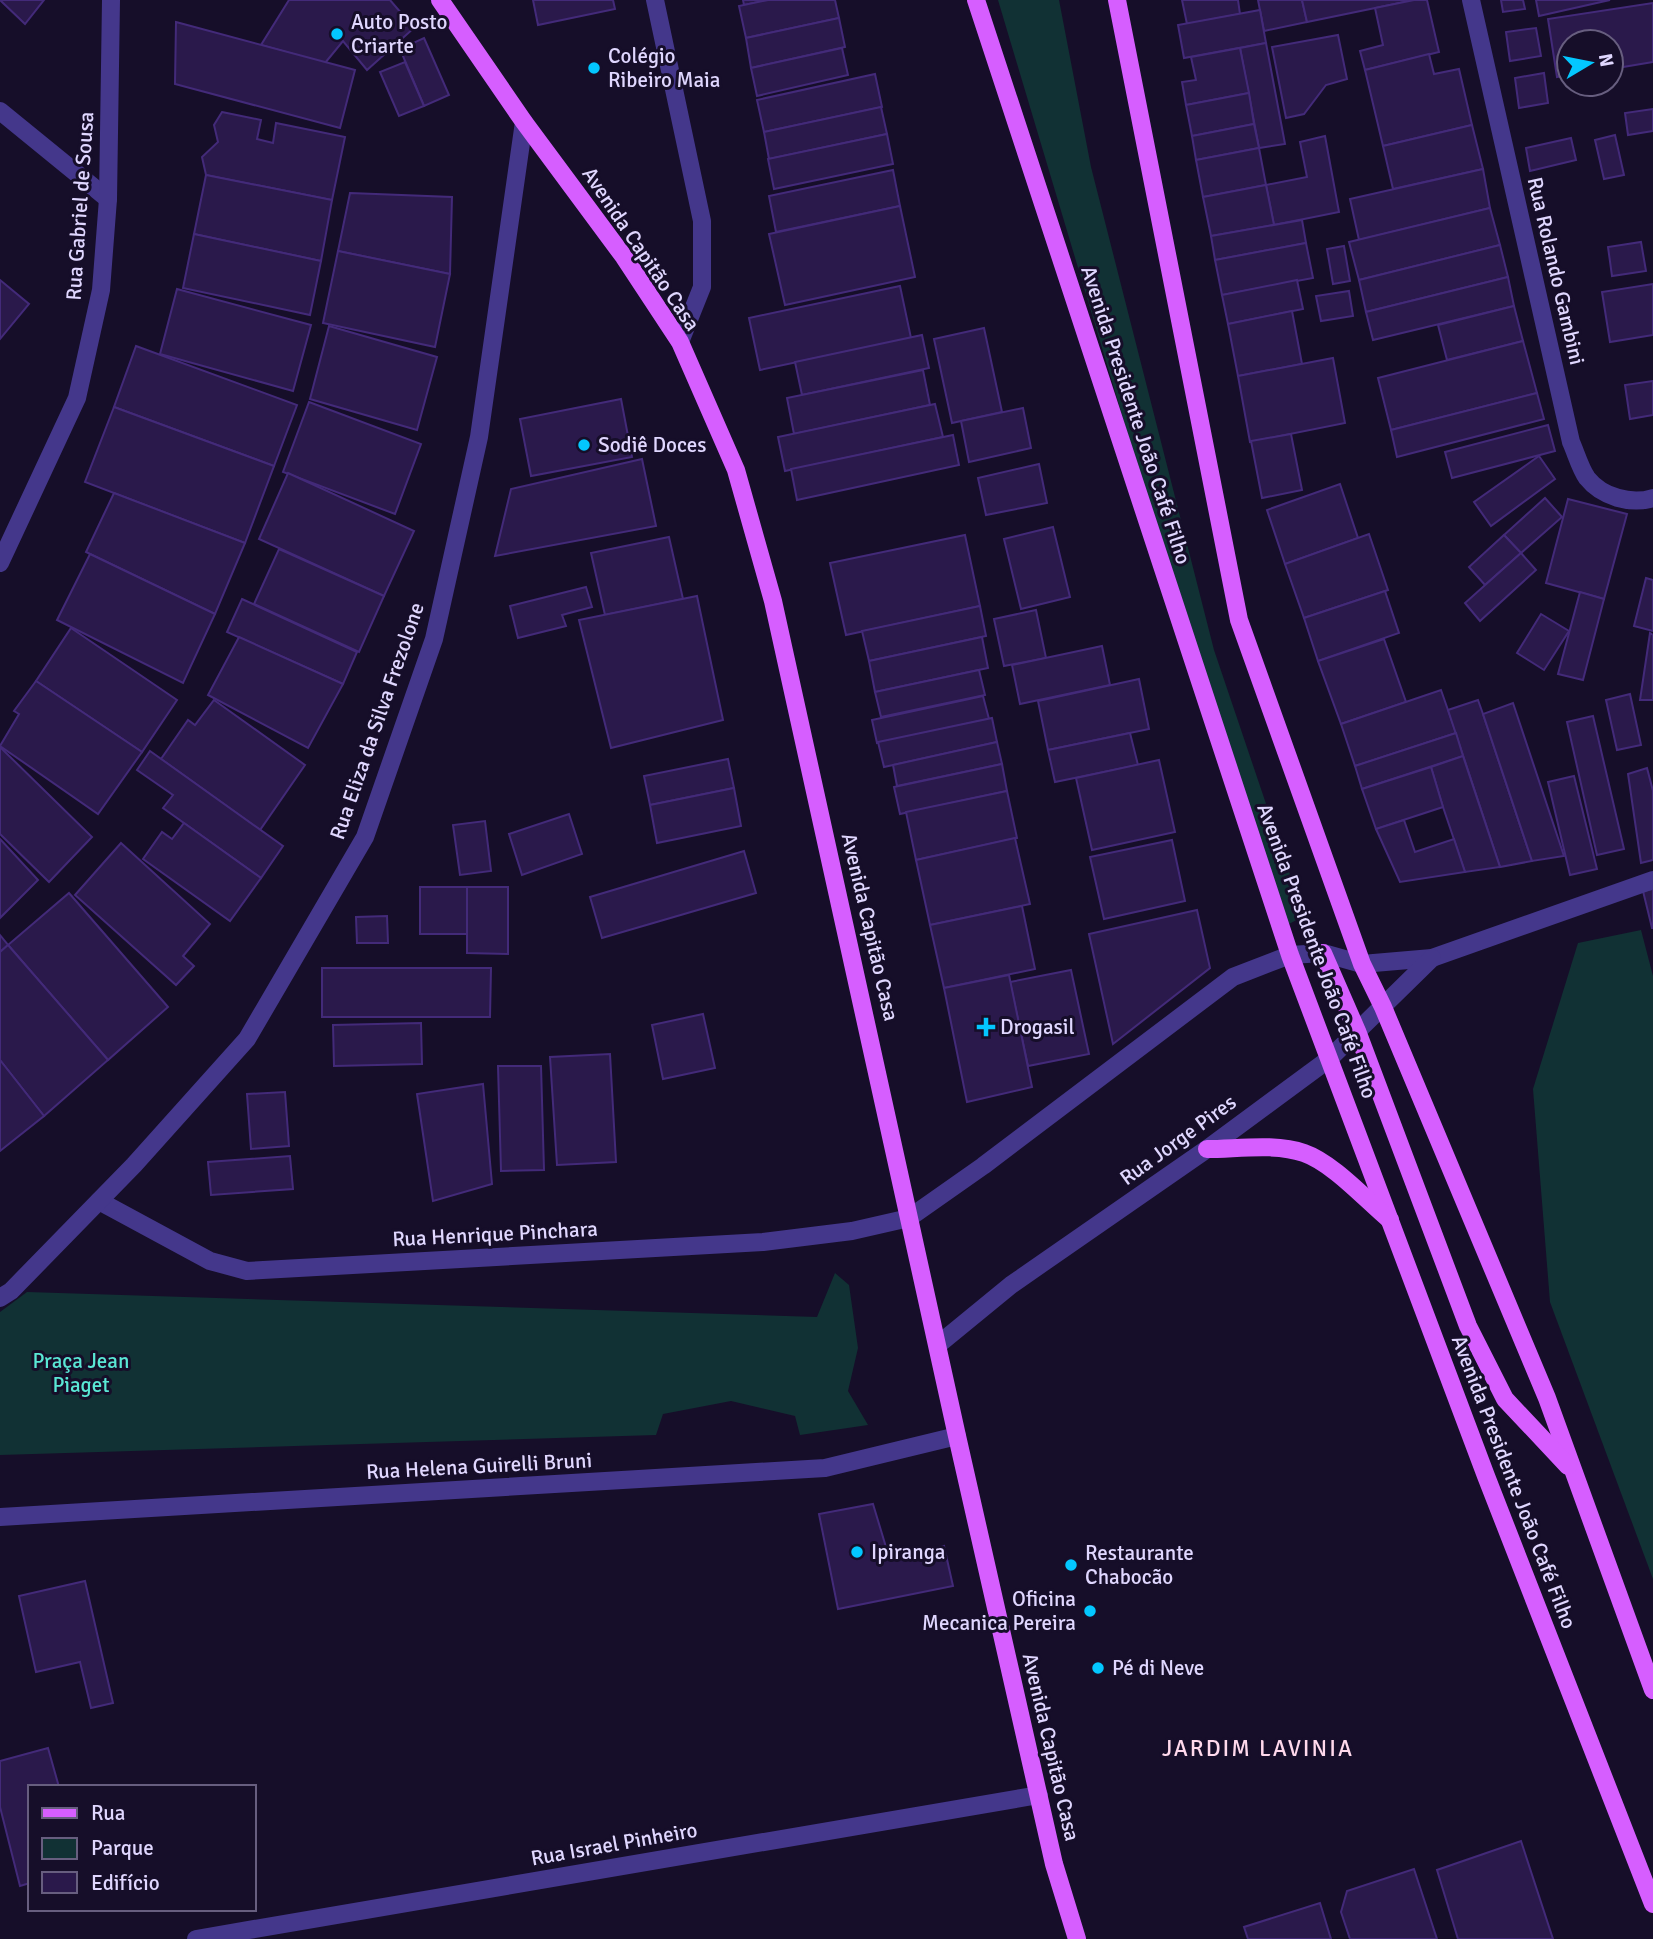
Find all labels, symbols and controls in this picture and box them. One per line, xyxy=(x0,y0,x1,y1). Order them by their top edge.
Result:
place label: Auto Posto Criarte xyxy=(351,9,447,59)
marker: Auto Posto Criarte xyxy=(329,26,345,42)
north arrow xyxy=(1555,28,1625,98)
place label: Colégio Ribeiro Maia xyxy=(608,43,720,93)
text: N xyxy=(1593,52,1619,69)
marker: Colégio Ribeiro Maia xyxy=(586,60,602,76)
street label: Rua Gabriel de Sousa xyxy=(60,111,100,301)
street label: Avenida Capitão Casa xyxy=(576,162,706,336)
street label: Rua Rolando Gambini xyxy=(1522,175,1590,367)
street label: Avenida Presidente João Café Filho xyxy=(1075,262,1197,568)
place label: Sodiê Doces xyxy=(598,432,706,458)
marker: Sodiê Doces xyxy=(576,437,592,453)
street label: Rua Eliza da Silva Frezolone xyxy=(324,599,430,843)
street label: Avenida Presidente João Café Filho xyxy=(1251,800,1383,1102)
street label: Avenida Capitão Casa xyxy=(836,830,904,1024)
place label: Drogasil xyxy=(1000,1014,1075,1040)
marker: Drogasil xyxy=(978,1019,994,1035)
street label: Rua Jorge Pires xyxy=(1115,1089,1241,1191)
street label: Rua Henrique Pinchara xyxy=(392,1216,598,1252)
street label: Avenida Presidente João Café Filho xyxy=(1446,1332,1582,1632)
park label: Praça Jean Piaget xyxy=(33,1348,129,1398)
street label: Rua Helena Guirelli Bruni xyxy=(365,1447,593,1485)
place label: Ipiranga xyxy=(871,1539,945,1565)
place label: Restaurante Chabocão xyxy=(1085,1540,1194,1590)
marker: Ipiranga xyxy=(849,1544,865,1560)
marker: Restaurante Chabocão xyxy=(1063,1557,1079,1573)
place label: Oficina Mecanica Pereira xyxy=(922,1586,1076,1636)
marker: Oficina Mecanica Pereira xyxy=(1082,1603,1098,1619)
street label: Avenida Capitão Casa xyxy=(1017,1650,1085,1844)
place label: Pé di Neve xyxy=(1112,1655,1204,1681)
marker: Pé di Neve xyxy=(1090,1660,1106,1676)
district label: JARDIM LAVINIA xyxy=(1162,1734,1354,1763)
legend xyxy=(28,1785,256,1911)
text: Rua xyxy=(91,1800,125,1826)
street label: Rua Israel Pinheiro xyxy=(529,1817,699,1871)
text: Parque xyxy=(91,1835,154,1861)
text: Edifício xyxy=(91,1870,160,1896)

